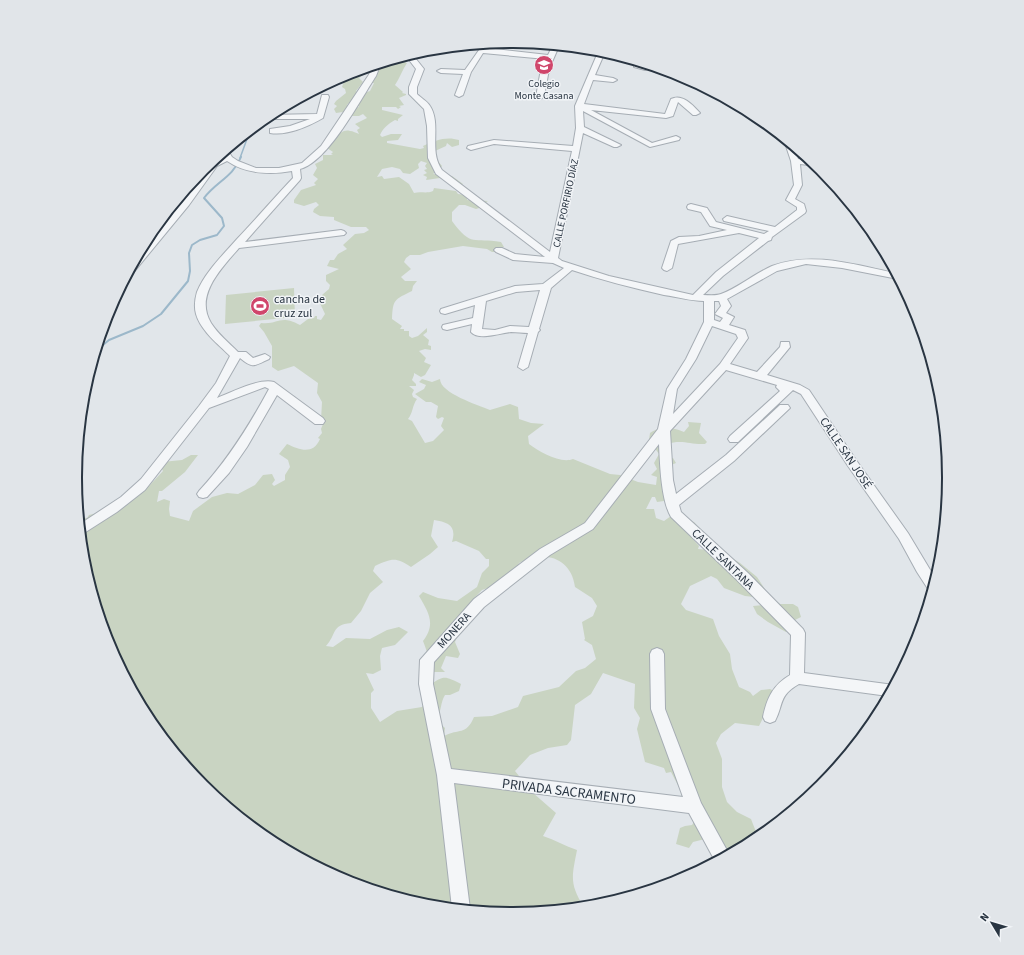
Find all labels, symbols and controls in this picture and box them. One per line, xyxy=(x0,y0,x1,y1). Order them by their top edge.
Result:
school or university icon: Colegio Monte Casana xyxy=(533,54,555,76)
place label: Colegio Monte Casana xyxy=(515,77,573,103)
street label: CALLE PORFIRIO DÍAZ xyxy=(550,158,582,249)
place label: cancha de cruz zul xyxy=(274,291,325,322)
sports icon: cancha de cruz zul xyxy=(249,295,271,317)
street label: CALLE SAN JOSÉ xyxy=(815,414,876,493)
street label: CALLE SANTANA xyxy=(688,525,758,594)
street label: MONERA xyxy=(433,608,476,652)
street label: PRIVADA SACRAMENTO xyxy=(501,774,637,810)
north arrow xyxy=(972,903,1012,943)
text: N xyxy=(976,910,993,925)

